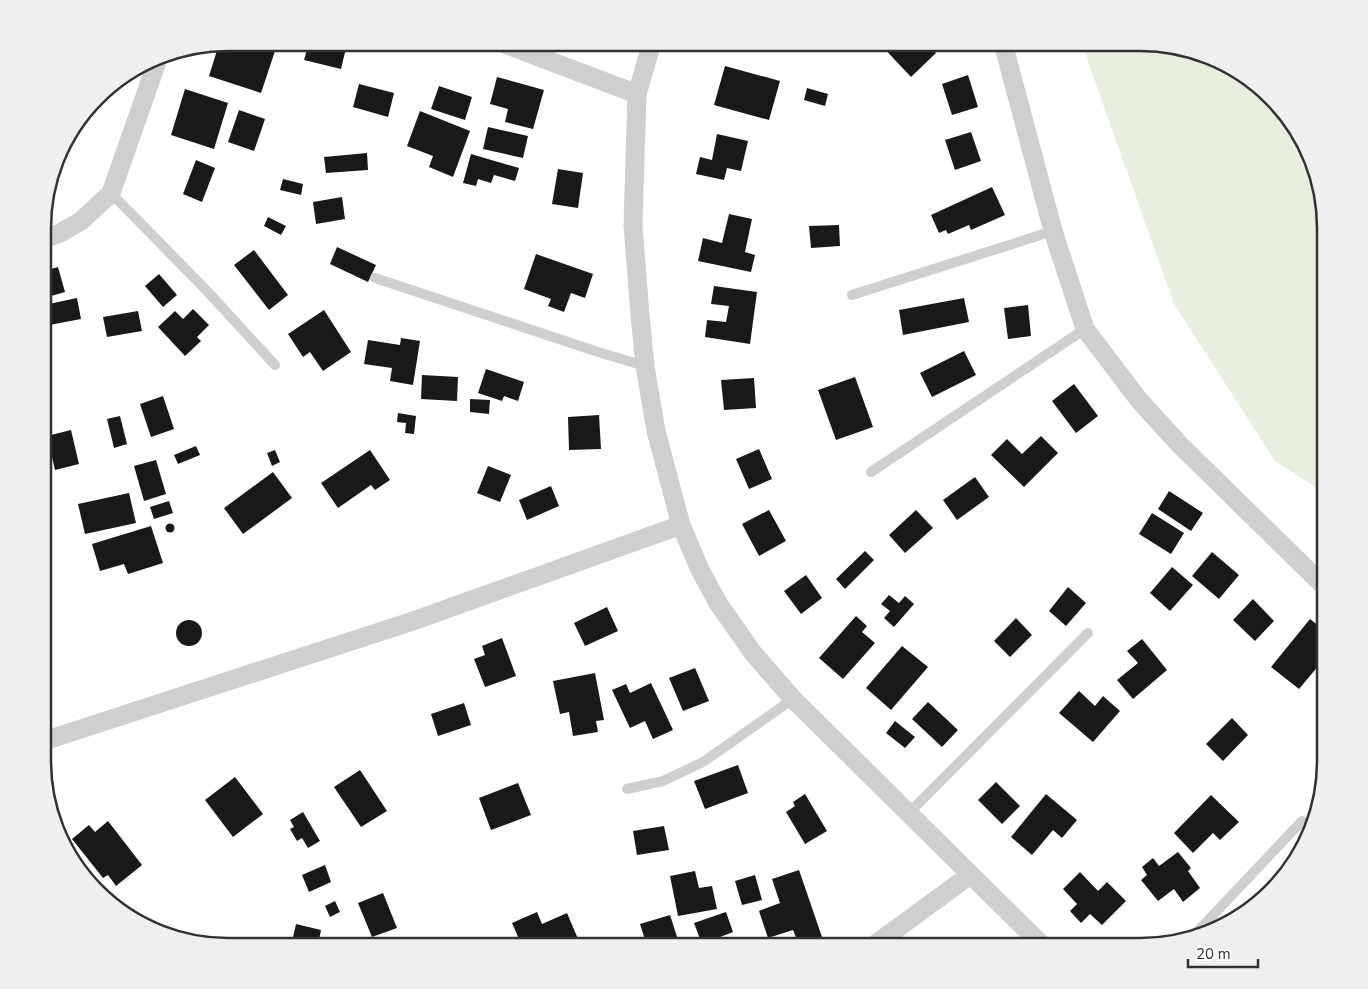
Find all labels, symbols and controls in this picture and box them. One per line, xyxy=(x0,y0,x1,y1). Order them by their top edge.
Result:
scale bar xyxy=(1188,936,1258,968)
text: 20 m xyxy=(1196,944,1231,964)

